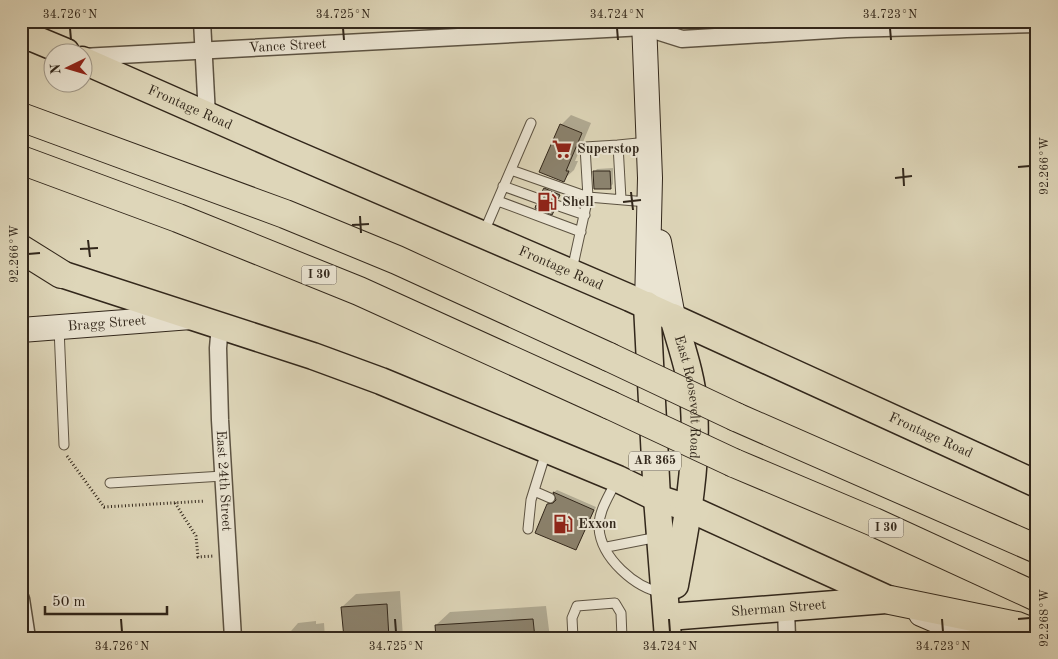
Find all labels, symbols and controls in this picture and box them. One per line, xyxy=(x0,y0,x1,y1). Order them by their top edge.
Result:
text: 34.725°N xyxy=(316,8,370,21)
text: 34.726°N xyxy=(43,9,97,21)
text: 34.724°N xyxy=(590,9,644,21)
text: 34.723°N xyxy=(863,9,917,21)
street label: Vance Street xyxy=(248,37,327,55)
north arrow xyxy=(42,42,92,92)
text: N xyxy=(49,63,63,75)
street label: Frontage Road xyxy=(146,83,234,132)
text: 92.266°W xyxy=(1039,137,1051,195)
supermarket icon: Superstop xyxy=(551,138,573,160)
place label: Superstop xyxy=(577,142,639,156)
fuel station icon: Shell xyxy=(536,191,558,213)
place label: Shell xyxy=(562,195,594,209)
text: 92.266°W xyxy=(9,225,21,283)
street label: Frontage Road xyxy=(516,244,605,293)
road number: I 30 xyxy=(302,266,336,284)
street label: Bragg Street xyxy=(67,313,147,333)
street label: East Roosevelt Road xyxy=(672,334,702,459)
street label: Frontage Road xyxy=(886,410,975,461)
street label: East 24th Street xyxy=(214,430,234,532)
road number: AR 365 xyxy=(629,452,681,471)
fuel station icon: Exxon xyxy=(552,513,574,535)
place label: Exxon xyxy=(578,517,617,531)
road number: I 30 xyxy=(868,518,904,538)
scale bar xyxy=(45,584,168,616)
text: 92.268°W xyxy=(1039,589,1051,647)
text: 50 m xyxy=(52,595,86,610)
street label: Sherman Street xyxy=(731,598,827,619)
text: 34.725°N xyxy=(369,640,423,653)
text: 34.726°N xyxy=(95,641,149,653)
text: 34.724°N xyxy=(643,641,697,653)
text: 34.723°N xyxy=(916,641,970,653)

